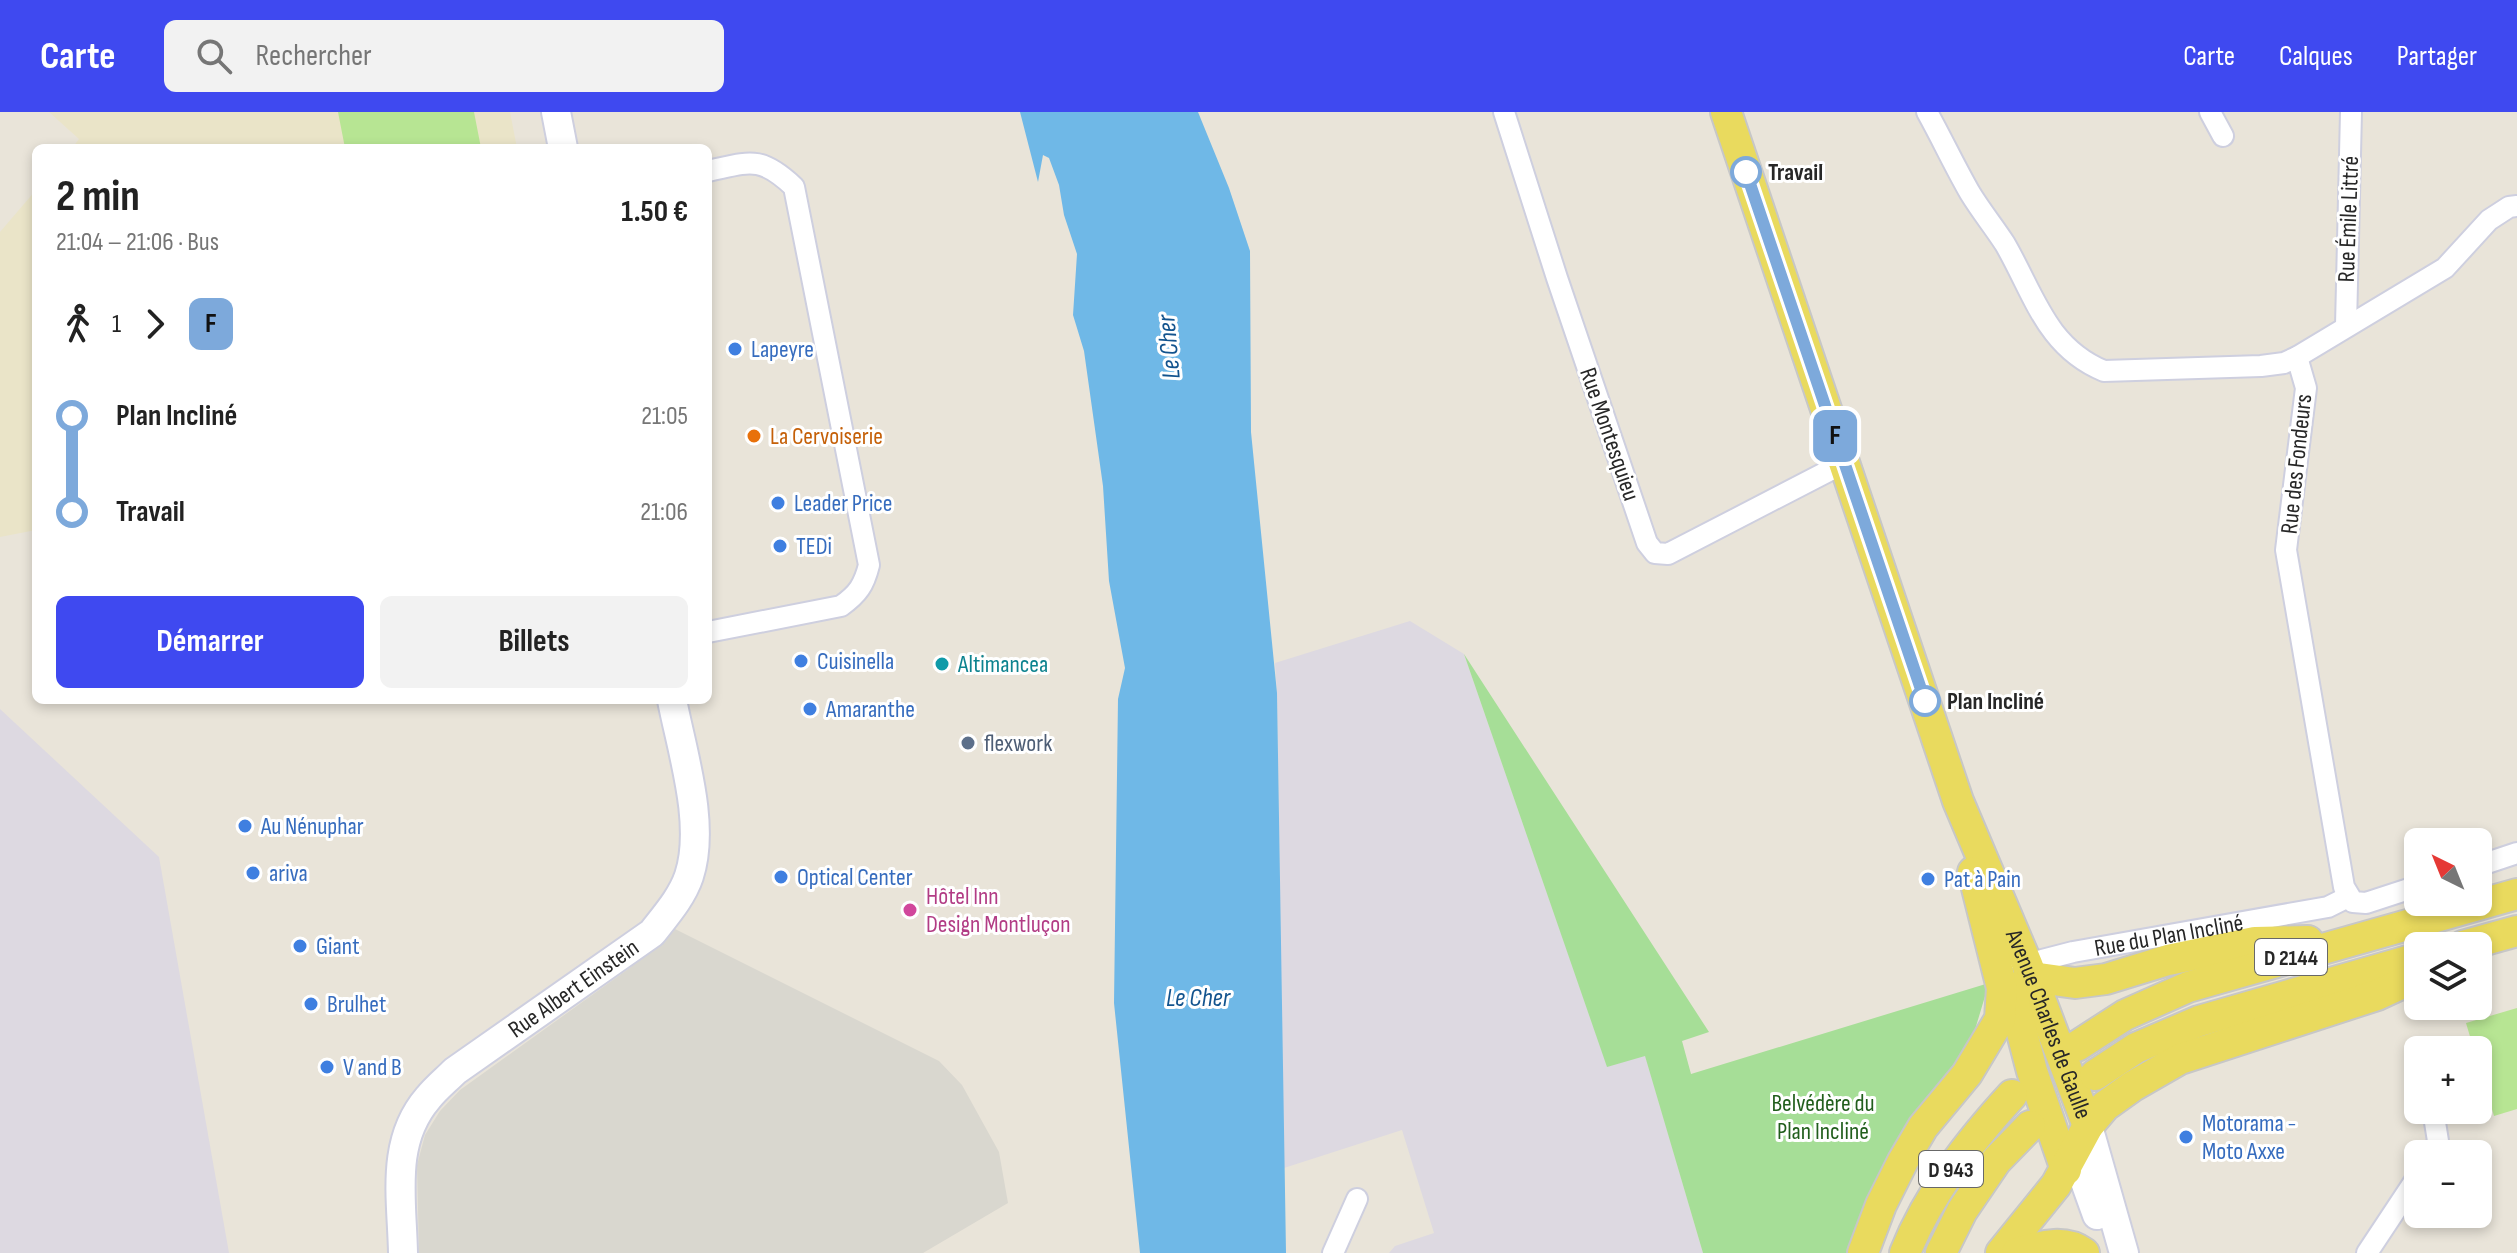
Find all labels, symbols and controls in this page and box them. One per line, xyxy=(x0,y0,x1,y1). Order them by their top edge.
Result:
search box xyxy=(164,20,724,92)
text: Carte xyxy=(40,34,116,79)
icon: search xyxy=(192,34,236,78)
text: Rechercher xyxy=(256,38,372,74)
text: Carte xyxy=(2183,40,2235,73)
text: Calques xyxy=(2279,40,2353,73)
text: Partager xyxy=(2397,40,2477,73)
street label: Rue Émile Littré xyxy=(2332,155,2365,283)
marker: Travail xyxy=(1731,157,1761,187)
place label: Travail xyxy=(1768,158,1823,187)
text: 2 min xyxy=(56,170,140,223)
text: 1.50 € xyxy=(621,194,688,230)
text: 21:04 – 21:06 · Bus xyxy=(56,227,219,258)
icon: walk xyxy=(56,302,100,346)
icon: forward xyxy=(133,302,177,346)
text: F xyxy=(205,307,217,340)
text: 1 xyxy=(112,309,121,340)
water label: Le Cher xyxy=(1151,312,1188,380)
place label: Lapeyre xyxy=(751,335,814,364)
marker: Lapeyre xyxy=(726,340,744,358)
street label: Rue Montesquieu xyxy=(1573,364,1646,505)
street label: Rue des Fondeurs xyxy=(2275,393,2318,535)
text: Plan Incliné xyxy=(116,398,237,434)
text: 21:05 xyxy=(641,401,688,432)
line badge: F xyxy=(1809,410,1861,462)
text: F xyxy=(1829,419,1841,452)
place label: La Cervoiserie xyxy=(770,422,883,451)
marker: La Cervoiserie xyxy=(745,427,763,445)
place label: Leader Price xyxy=(794,489,893,518)
text: Travail xyxy=(116,494,185,530)
marker: Leader Price xyxy=(769,494,787,512)
text: 21:06 xyxy=(640,497,688,528)
place label: TEDi xyxy=(796,532,832,561)
marker: TEDi xyxy=(771,537,789,555)
button: Démarrer xyxy=(56,596,364,688)
button: Billets xyxy=(380,596,688,688)
place label: Cuisinella xyxy=(817,647,894,676)
place label: Altimancea xyxy=(957,650,1048,679)
marker: Cuisinella xyxy=(792,652,810,670)
marker: Altimancea xyxy=(933,655,951,673)
marker: Plan Incliné xyxy=(1910,686,1940,716)
place label: Plan Incliné xyxy=(1947,687,2044,716)
place label: Amaranthe xyxy=(825,695,915,724)
marker: Amaranthe xyxy=(801,700,819,718)
place label: flexwork xyxy=(984,729,1052,758)
marker: flexwork xyxy=(959,734,977,752)
place label: Au Nénuphar xyxy=(260,812,364,841)
marker: Au Nénuphar xyxy=(236,817,254,835)
north arrow xyxy=(2404,828,2492,916)
map controls xyxy=(2404,828,2492,1228)
place label: ariva xyxy=(269,859,308,888)
place label: Optical Center xyxy=(797,863,913,892)
marker: ariva xyxy=(244,864,262,882)
place label: Pat à Pain xyxy=(1944,865,2021,894)
marker: Optical Center xyxy=(772,868,790,886)
marker: Pat à Pain xyxy=(1919,870,1937,888)
place label: Hôtel Inn Design Montluçon xyxy=(926,882,1070,939)
marker: Hôtel Inn Design Montluçon xyxy=(901,901,919,919)
street label: Rue du Plan Incliné xyxy=(2092,908,2246,963)
street label: Avenue Charles de Gaulle xyxy=(1999,924,2098,1123)
place label: Giant xyxy=(316,932,360,961)
button: layers xyxy=(2404,932,2492,1020)
street label: Rue Albert Einstein xyxy=(503,933,644,1044)
marker: Giant xyxy=(291,937,309,955)
road number: D 2144 xyxy=(2255,939,2327,975)
water label: Le Cher xyxy=(1166,983,1232,1014)
place label: Brulhet xyxy=(327,990,386,1019)
marker: Brulhet xyxy=(302,995,320,1013)
button: + xyxy=(2404,1036,2492,1124)
place label: V and B xyxy=(343,1053,402,1082)
marker: V and B xyxy=(318,1058,336,1076)
park label: Belvédère du Plan Incliné xyxy=(1771,1089,1875,1146)
place label: Motorama - Moto Axxe xyxy=(2202,1109,2296,1166)
marker: Motorama - Moto Axxe xyxy=(2177,1128,2195,1146)
button: − xyxy=(2404,1140,2492,1228)
road number: D 943 xyxy=(1919,1151,1983,1187)

